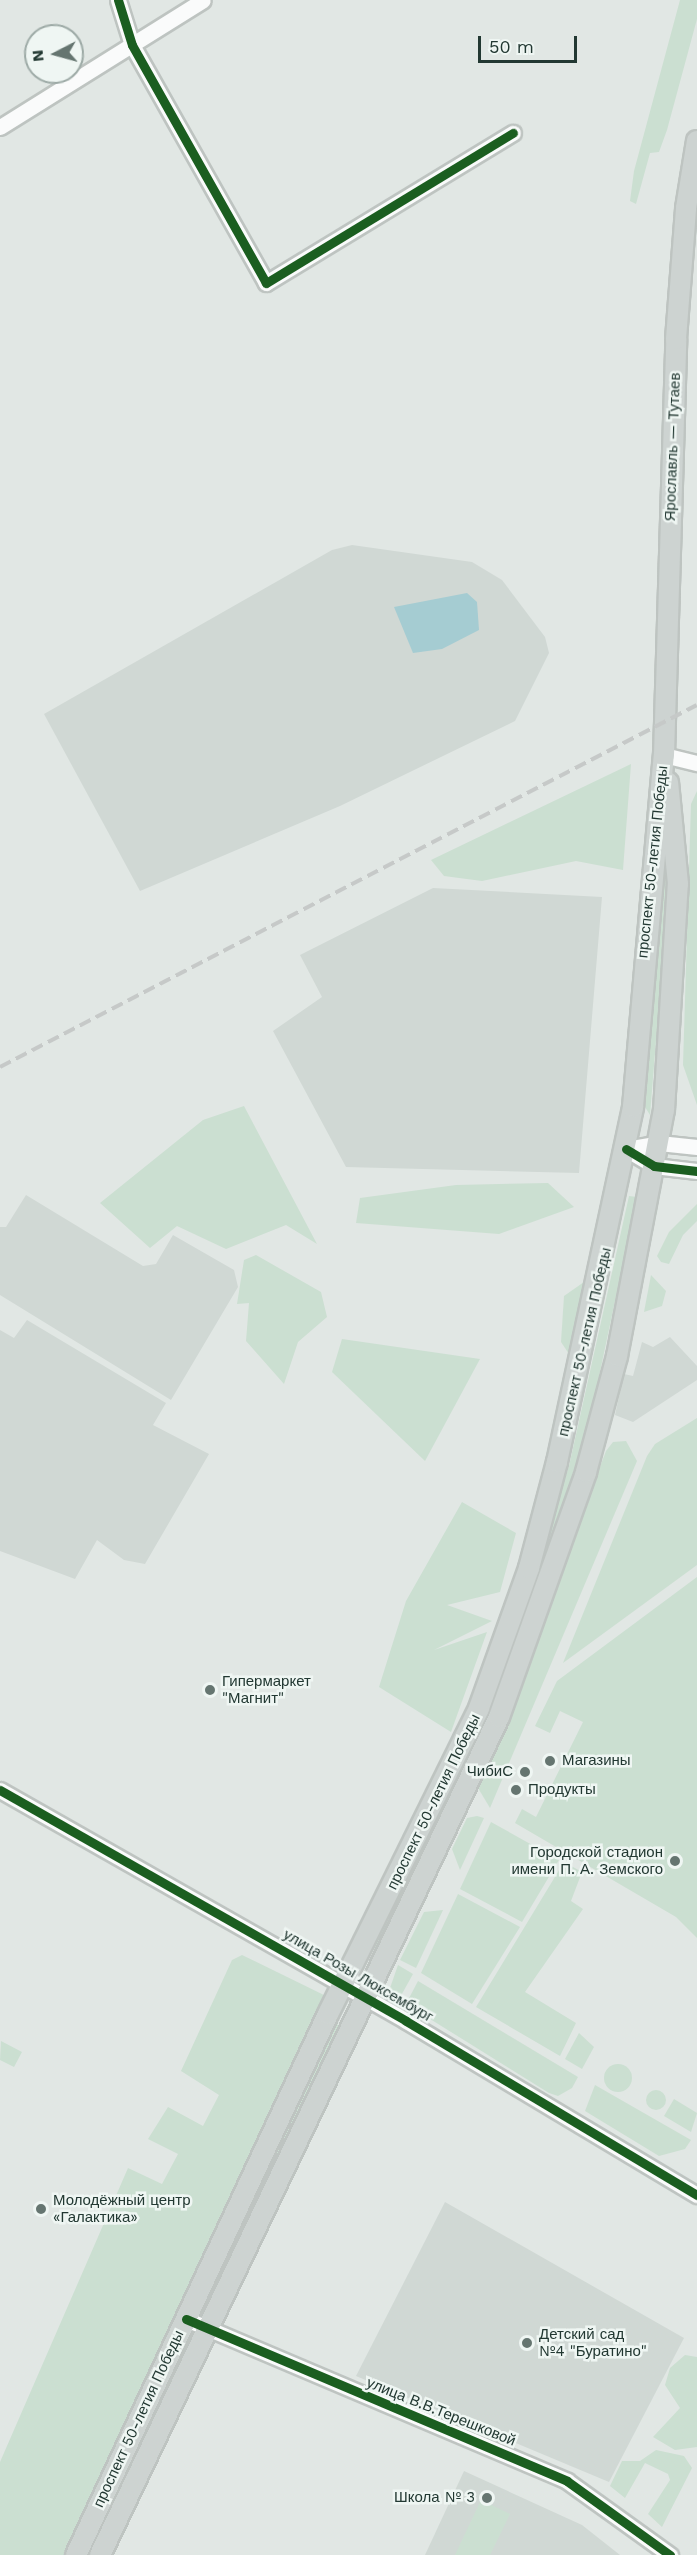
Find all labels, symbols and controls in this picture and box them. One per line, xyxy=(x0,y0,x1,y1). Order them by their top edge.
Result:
north arrow xyxy=(24,24,84,84)
scale bar xyxy=(481,24,580,62)
text: 50 m xyxy=(489,36,534,57)
text: N xyxy=(28,49,48,63)
street label: Ярославль — Тутаев xyxy=(661,372,685,522)
street label: проспект 50-летия Победы xyxy=(634,765,672,959)
street label: проспект 50-летия Победы xyxy=(554,1246,616,1438)
place label: Гипермаркет "Магнит" xyxy=(222,1672,311,1707)
marker: Гипермаркет "Магнит" xyxy=(203,1683,217,1697)
street label: проспект 50-летия Победы xyxy=(384,1711,484,1893)
place label: Магазины xyxy=(562,1752,631,1770)
marker: Магазины xyxy=(543,1754,557,1768)
place label: ЧибиС xyxy=(467,1763,513,1781)
marker: ЧибиС xyxy=(518,1765,532,1779)
place label: Продукты xyxy=(528,1781,596,1799)
marker: Продукты xyxy=(509,1783,523,1797)
place label: Городской стадион имени П. А. Земского xyxy=(511,1843,663,1878)
marker: Городской стадион имени П. А. Земского xyxy=(668,1854,682,1868)
street label: улица Розы Люксембург xyxy=(280,1926,436,2026)
place label: Молодёжный центр «Галактика» xyxy=(53,2191,191,2226)
marker: Молодёжный центр «Галактика» xyxy=(34,2202,48,2216)
place label: Детский сад №4 "Буратино" xyxy=(539,2325,647,2360)
street label: проспект 50-летия Победы xyxy=(90,2328,188,2510)
marker: Детский сад №4 "Буратино" xyxy=(520,2336,534,2350)
street label: улица В.В.Терешковой xyxy=(364,2374,518,2450)
place label: Школа № 3 xyxy=(394,2489,475,2507)
marker: Школа № 3 xyxy=(480,2491,494,2505)

